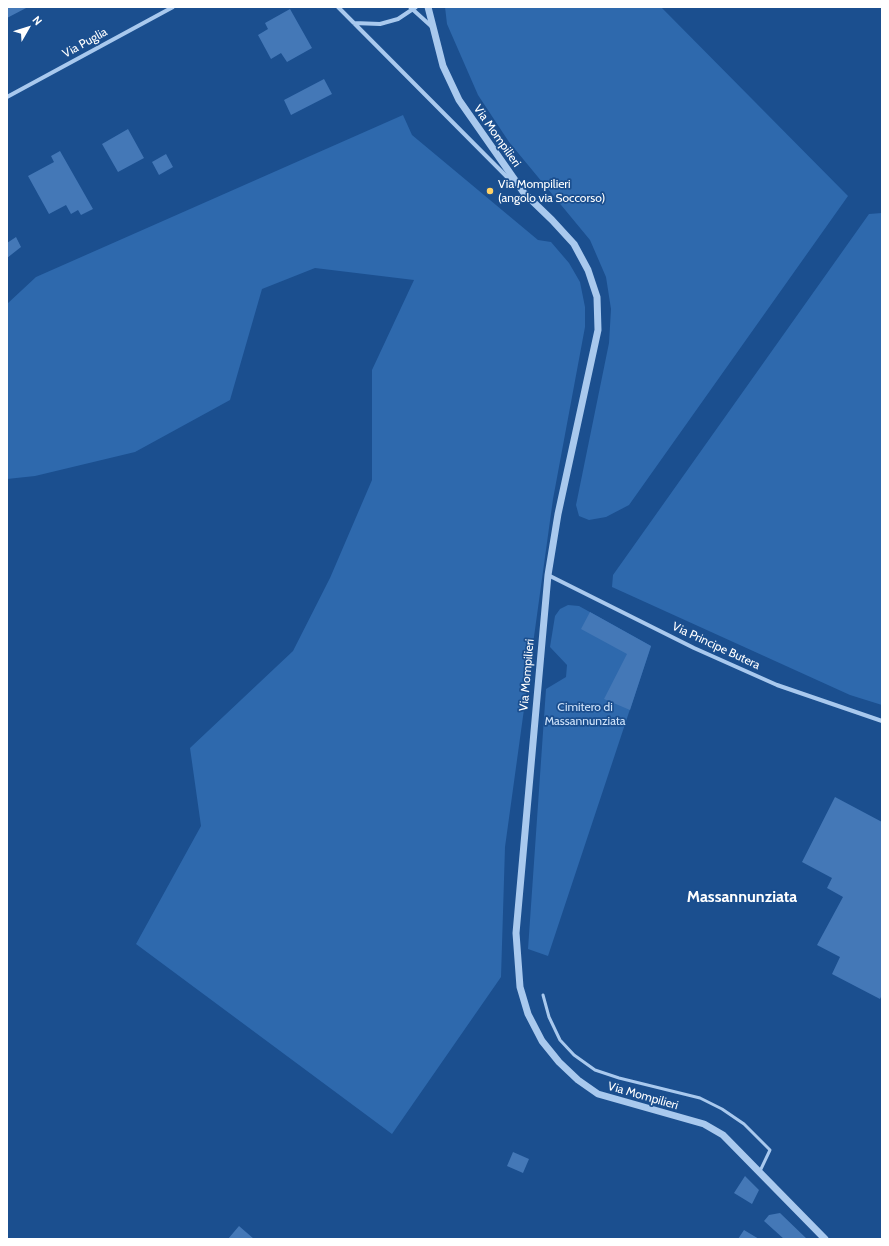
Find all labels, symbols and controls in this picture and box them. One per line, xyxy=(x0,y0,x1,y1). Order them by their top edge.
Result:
north arrow xyxy=(8,8,48,48)
text: N xyxy=(29,13,45,28)
street label: Via Puglia xyxy=(60,25,110,61)
street label: Via Mompilieri xyxy=(470,102,524,170)
place label: Via Mompilieri (angolo via Soccorso) xyxy=(498,177,605,205)
marker: Via Mompilieri (angolo via Soccorso) xyxy=(485,186,495,196)
street label: Via Principe Butera xyxy=(670,619,762,673)
street label: Via Mompilieri xyxy=(517,638,537,712)
park label: Cimitero di Massannunziata xyxy=(544,700,626,728)
district label: Massannunziata xyxy=(687,887,797,907)
street label: Via Mompilieri xyxy=(606,1079,680,1113)

